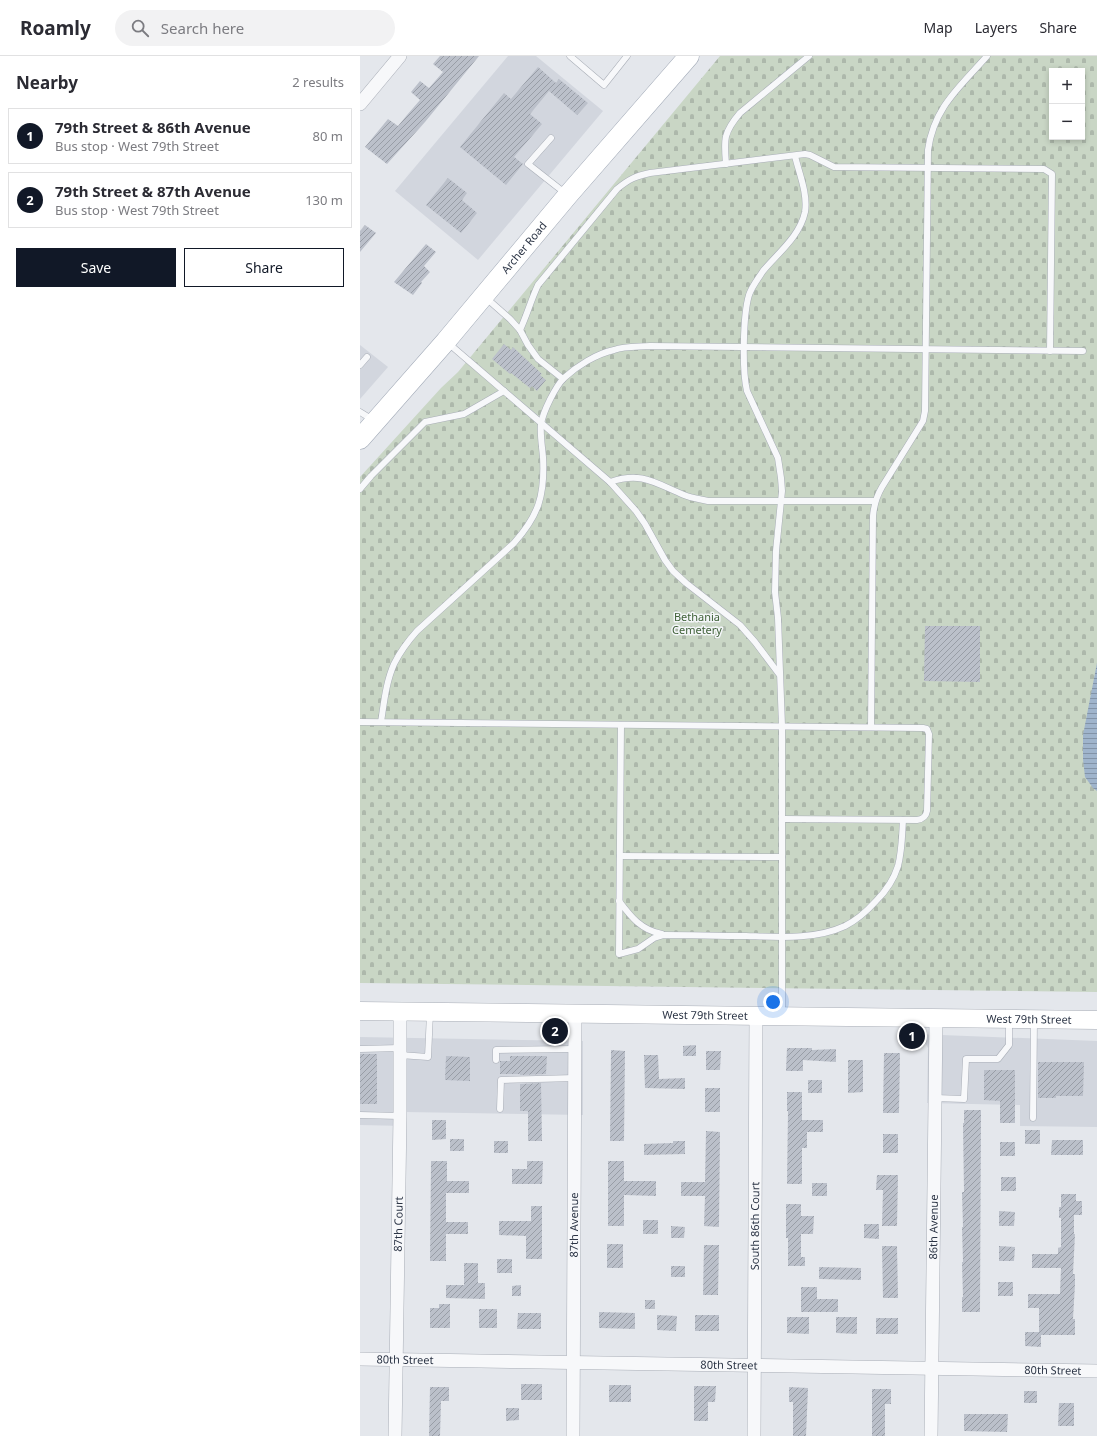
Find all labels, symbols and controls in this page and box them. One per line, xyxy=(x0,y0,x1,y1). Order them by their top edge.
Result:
search box xyxy=(115,10,395,46)
text: Roamly xyxy=(20,15,91,41)
icon: search xyxy=(129,17,151,39)
text: Search here xyxy=(161,18,244,38)
text: Map xyxy=(924,18,953,37)
text: Layers xyxy=(975,18,1017,37)
text: Share xyxy=(1039,18,1077,37)
map controls xyxy=(1049,68,1085,140)
button: + xyxy=(1049,68,1085,104)
text: Nearby xyxy=(16,71,78,94)
text: 2 results xyxy=(292,73,344,91)
button: − xyxy=(1049,104,1085,140)
text: 79th Street & 86th Avenue xyxy=(55,117,251,137)
text: 1 xyxy=(26,127,34,145)
text: 80 m xyxy=(313,127,343,145)
text: Bus stop · West 79th Street xyxy=(55,137,219,155)
text: 79th Street & 87th Avenue xyxy=(55,181,251,201)
text: 2 xyxy=(26,191,34,209)
text: 130 m xyxy=(305,191,343,209)
text: Bus stop · West 79th Street xyxy=(55,201,219,219)
street label: Archer Road xyxy=(497,218,550,277)
button: Save xyxy=(16,248,176,287)
button: Share xyxy=(184,248,344,287)
park label: Bethania Cemetery xyxy=(672,609,722,637)
your location xyxy=(763,992,783,1012)
street label: West 79th Street xyxy=(662,1007,748,1023)
street label: West 79th Street xyxy=(986,1011,1072,1027)
pin: 2 xyxy=(542,1016,568,1046)
pin: 1 xyxy=(899,1021,925,1051)
street label: South 86th Court xyxy=(747,1182,762,1270)
street label: 87th Avenue xyxy=(566,1192,581,1258)
street label: 86th Avenue xyxy=(925,1194,941,1260)
street label: 87th Court xyxy=(390,1196,406,1252)
street label: 80th Street xyxy=(376,1351,434,1367)
street label: 80th Street xyxy=(700,1357,758,1372)
street label: 80th Street xyxy=(1024,1362,1082,1378)

